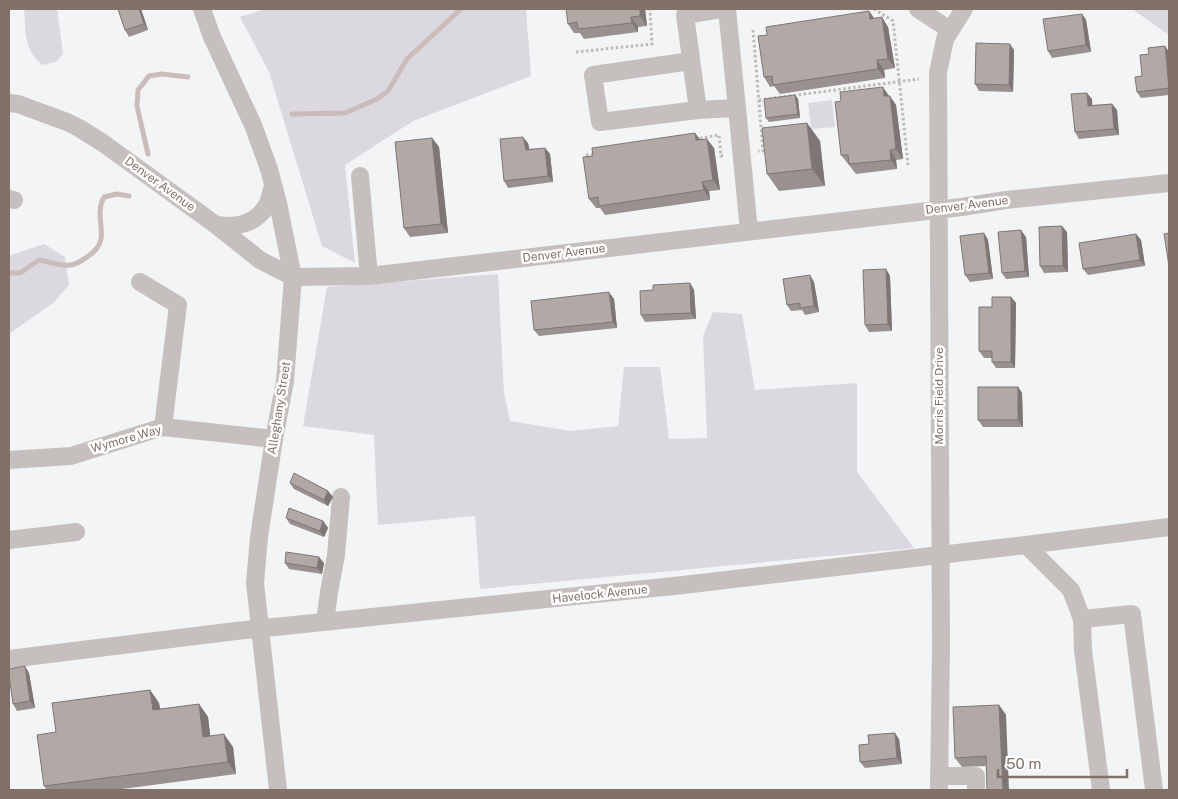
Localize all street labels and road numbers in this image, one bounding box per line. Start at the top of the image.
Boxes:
street label: Denver Avenue [122,154,198,214]
street label: Denver Avenue [925,193,1009,217]
street label: Denver Avenue [522,241,606,265]
street label: Morris Field Drive [932,347,946,445]
street label: Alleghany Street [265,360,293,456]
street label: Wymore Way [89,422,163,456]
street label: Havelock Avenue [552,582,649,606]

